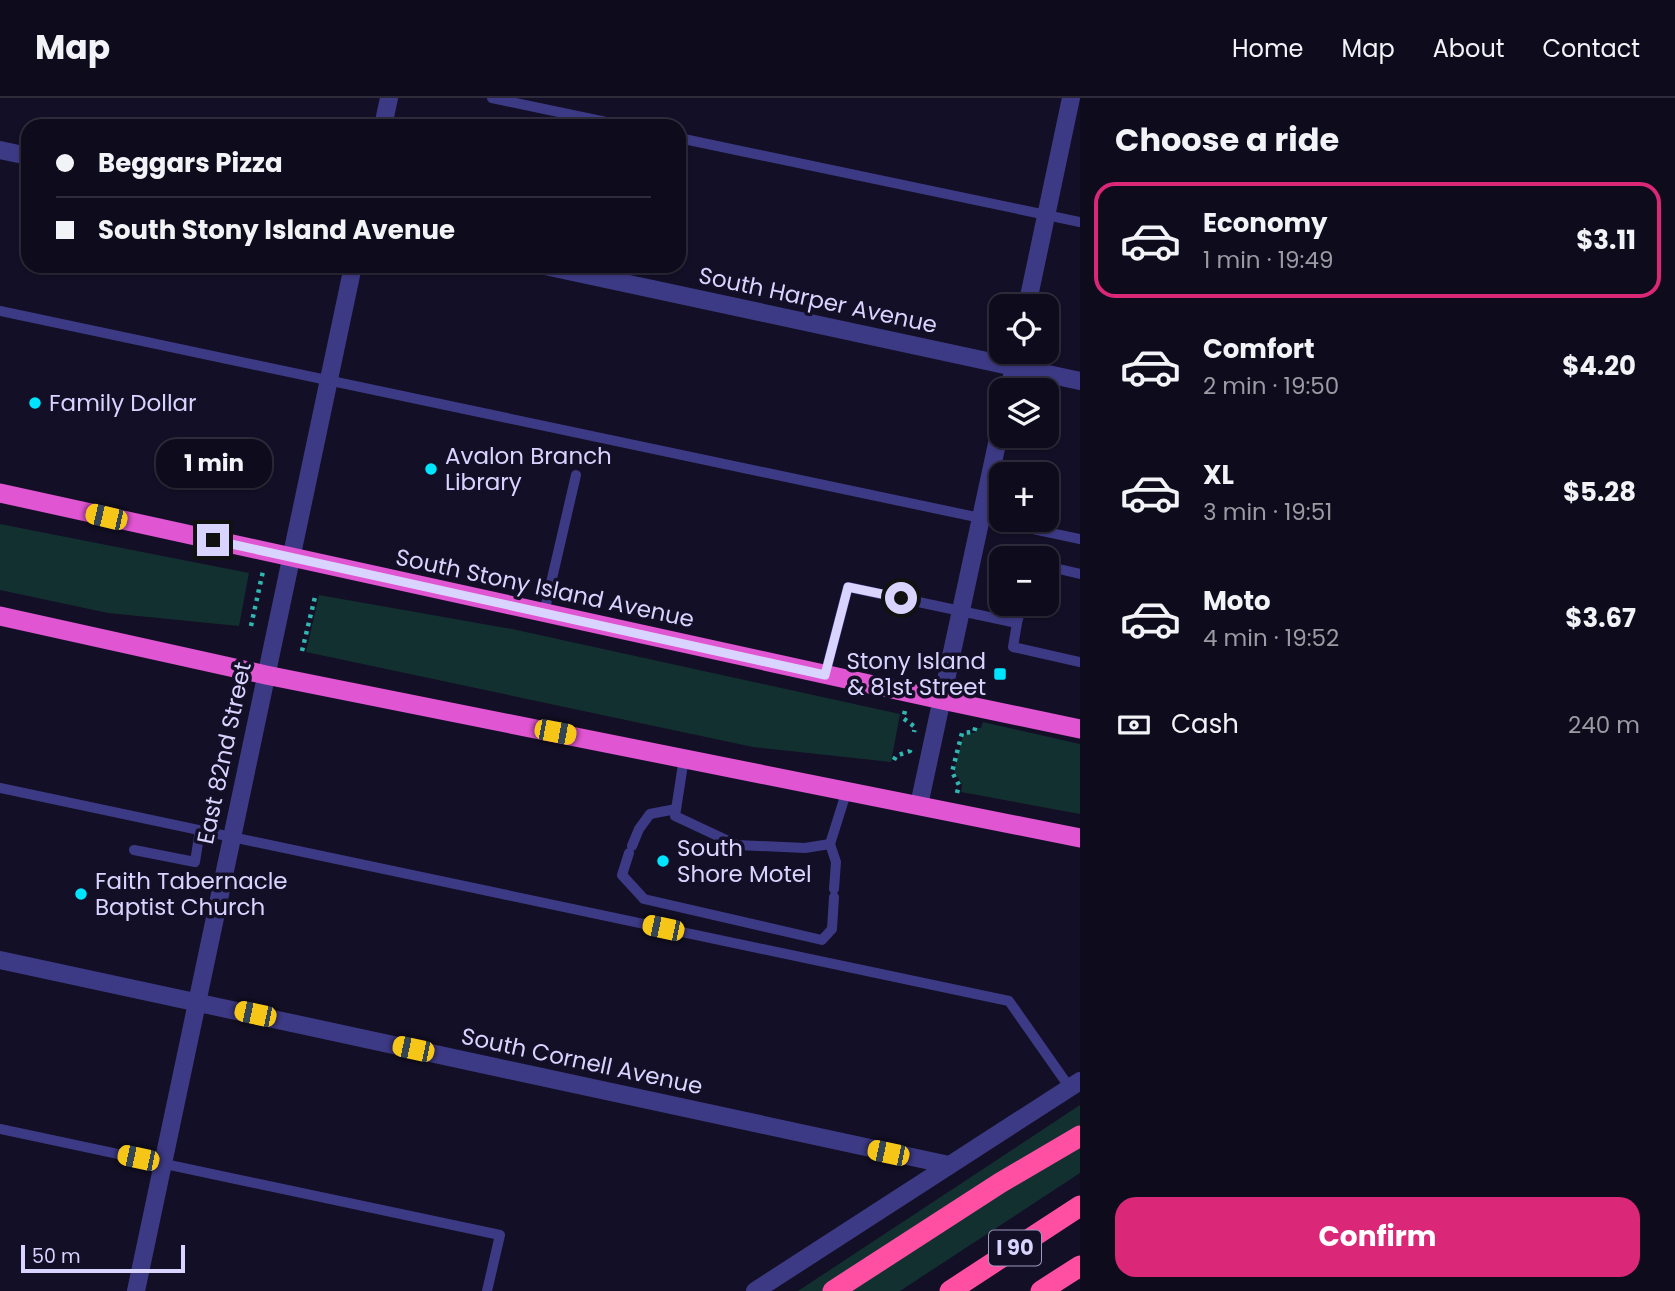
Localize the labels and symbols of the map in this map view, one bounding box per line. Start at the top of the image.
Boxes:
street label: South Harper Avenue [696,259,940,341]
place label: Family Dollar [49,387,197,419]
marker: Family Dollar [27,395,43,411]
callout: 1 min [155,438,271,488]
place label: Avalon Branch Library [445,440,612,498]
marker: Avalon Branch Library [423,461,439,477]
car [84,502,129,532]
route end [197,524,229,556]
street label: South Stony Island Avenue [393,541,697,635]
route start [885,582,917,614]
place label: Stony Island & 81st Street [846,645,986,703]
street label: East 82nd Street [189,659,259,847]
marker: Stony Island & 81st Street [992,666,1008,682]
car [533,718,578,746]
place label: South Shore Motel [677,832,812,890]
marker: South Shore Motel [655,853,671,869]
place label: Faith Tabernacle Baptist Church [95,865,288,923]
marker: Faith Tabernacle Baptist Church [73,886,89,902]
car [641,913,686,943]
car [233,999,278,1029]
street label: South Cornell Avenue [458,1020,706,1102]
car [391,1034,436,1064]
car [866,1138,911,1168]
car [116,1143,161,1173]
road number: I 90 [989,1230,1041,1266]
scale bar [21,1242,186,1274]

